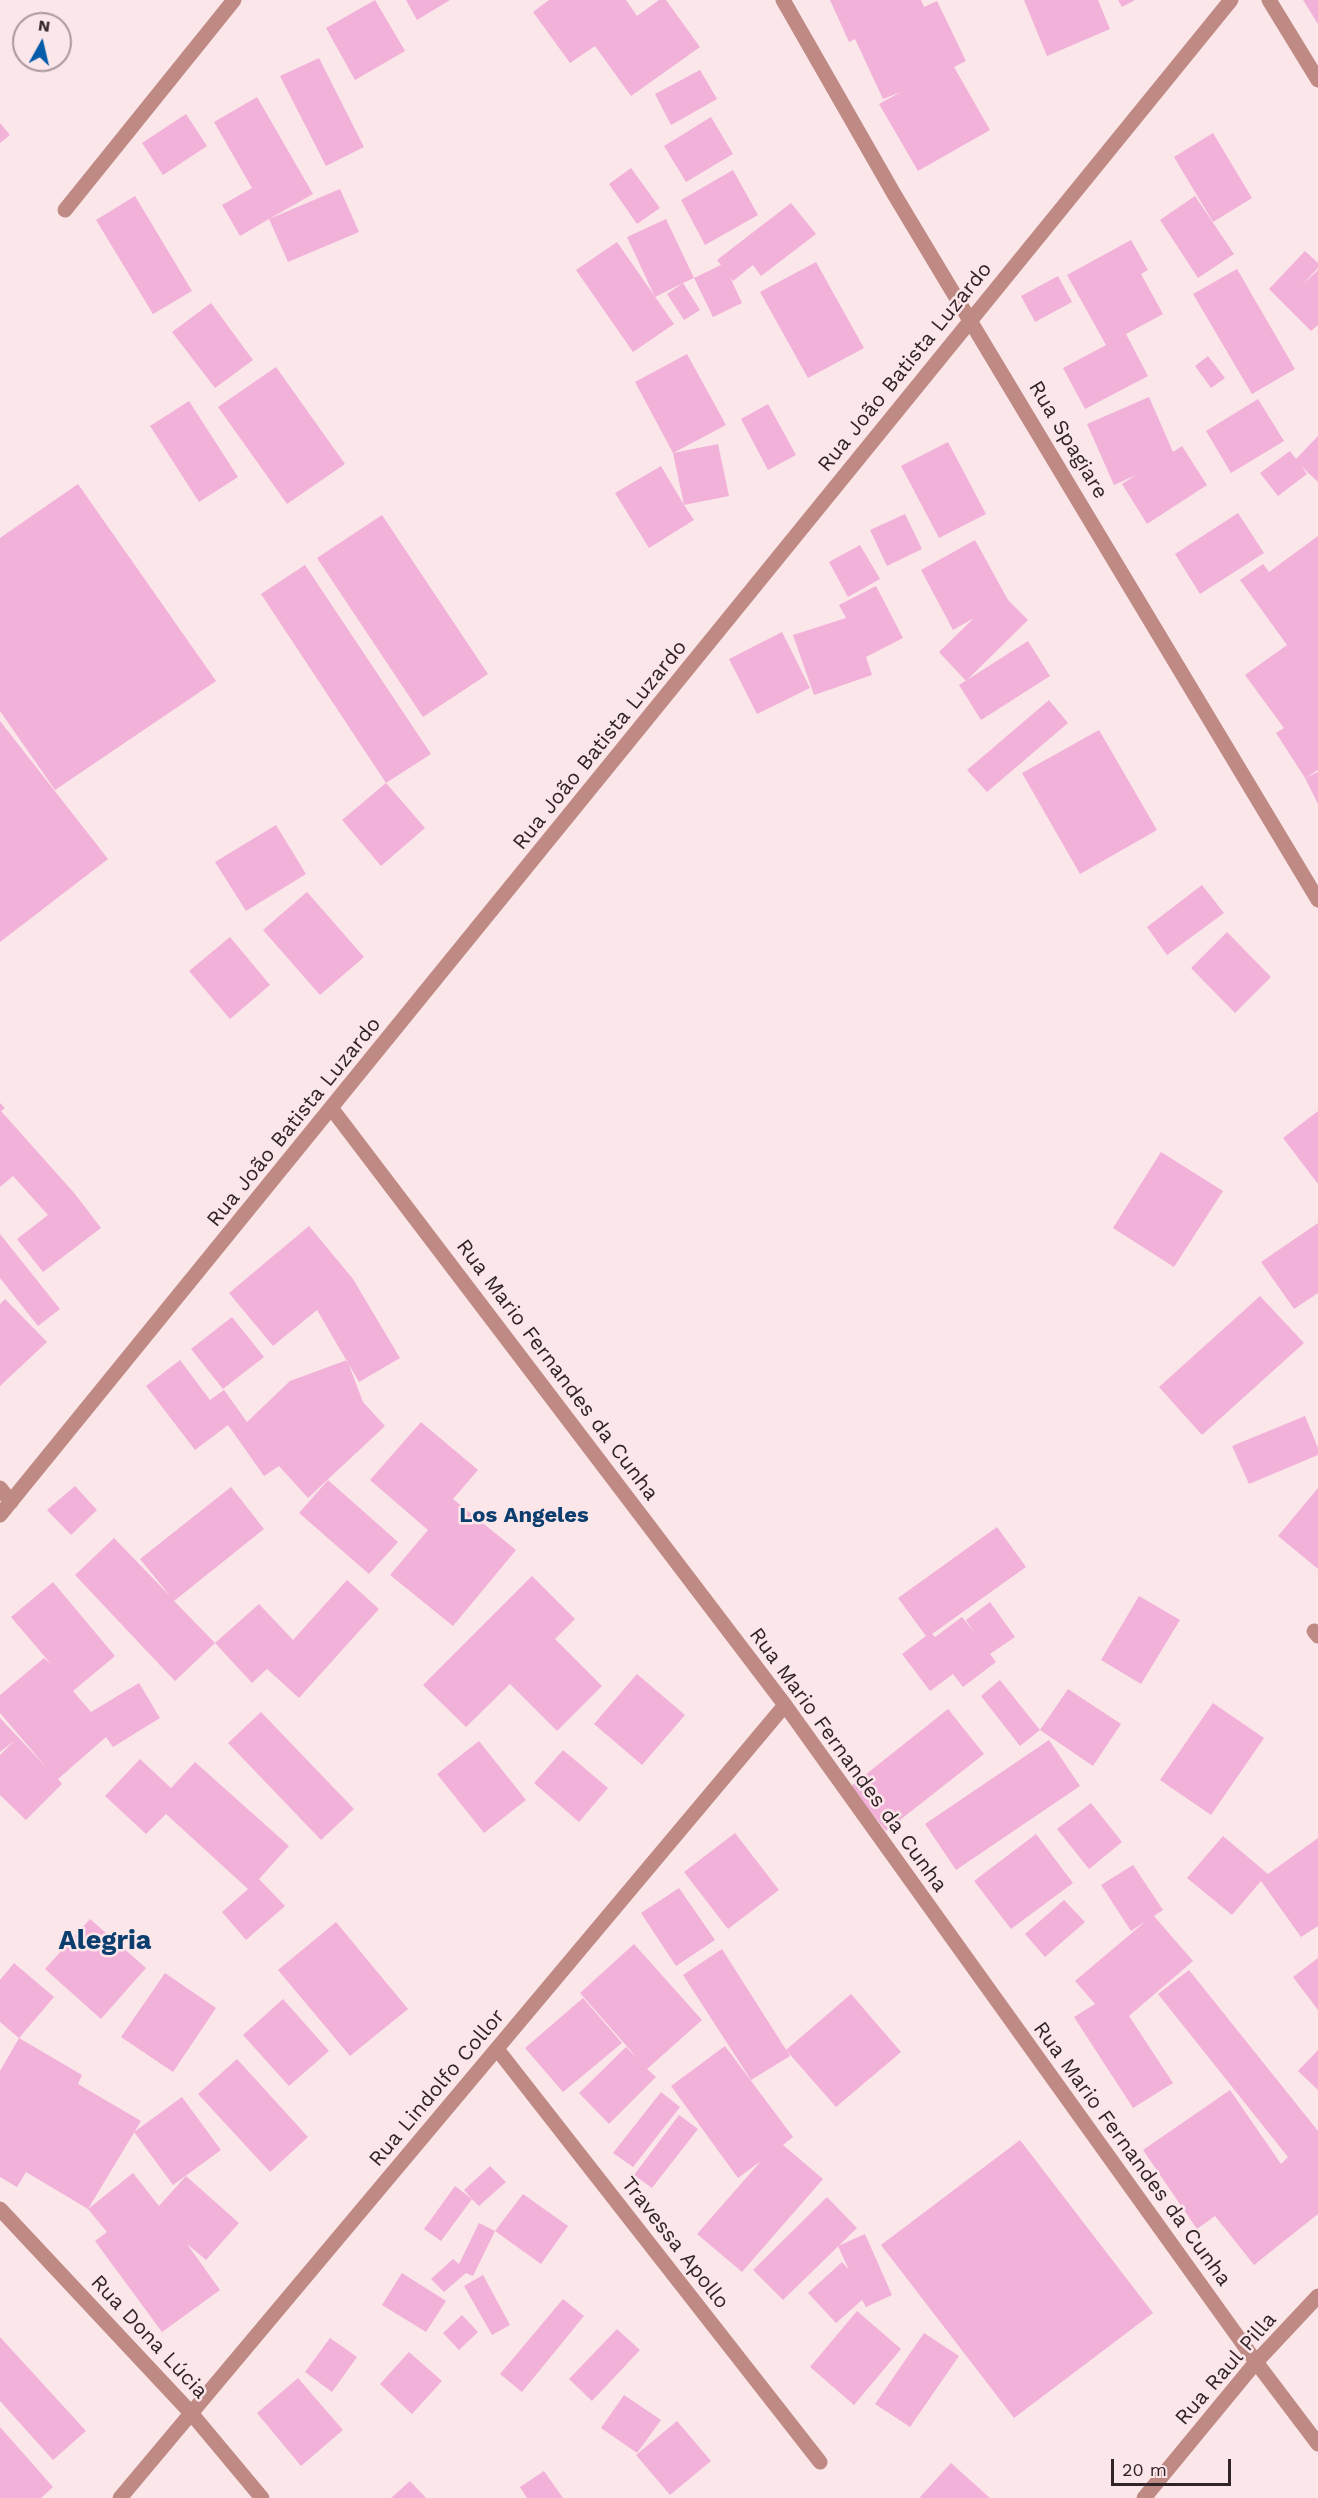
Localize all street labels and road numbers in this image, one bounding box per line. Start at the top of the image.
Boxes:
street label: Rua João Batista Luzardo [813,257,997,477]
street label: Rua Spagiare [1023,376,1113,504]
street label: Rua João Batista Luzardo [508,635,692,855]
street label: Rua João Batista Luzardo [202,1012,386,1232]
street label: Rua Mario Fernandes da Cunha [450,1234,664,1506]
street label: Rua Mario Fernandes da Cunha [744,1623,952,1897]
street label: Rua Lindolfo Collor [364,2004,510,2172]
street label: Rua Mario Fernandes da Cunha [1028,2017,1236,2291]
street label: Travessa Apollo [616,2172,734,2314]
street label: Rua Dona Lúcia [85,2270,213,2404]
street label: Rua Raul Pilla [1170,2307,1282,2431]

